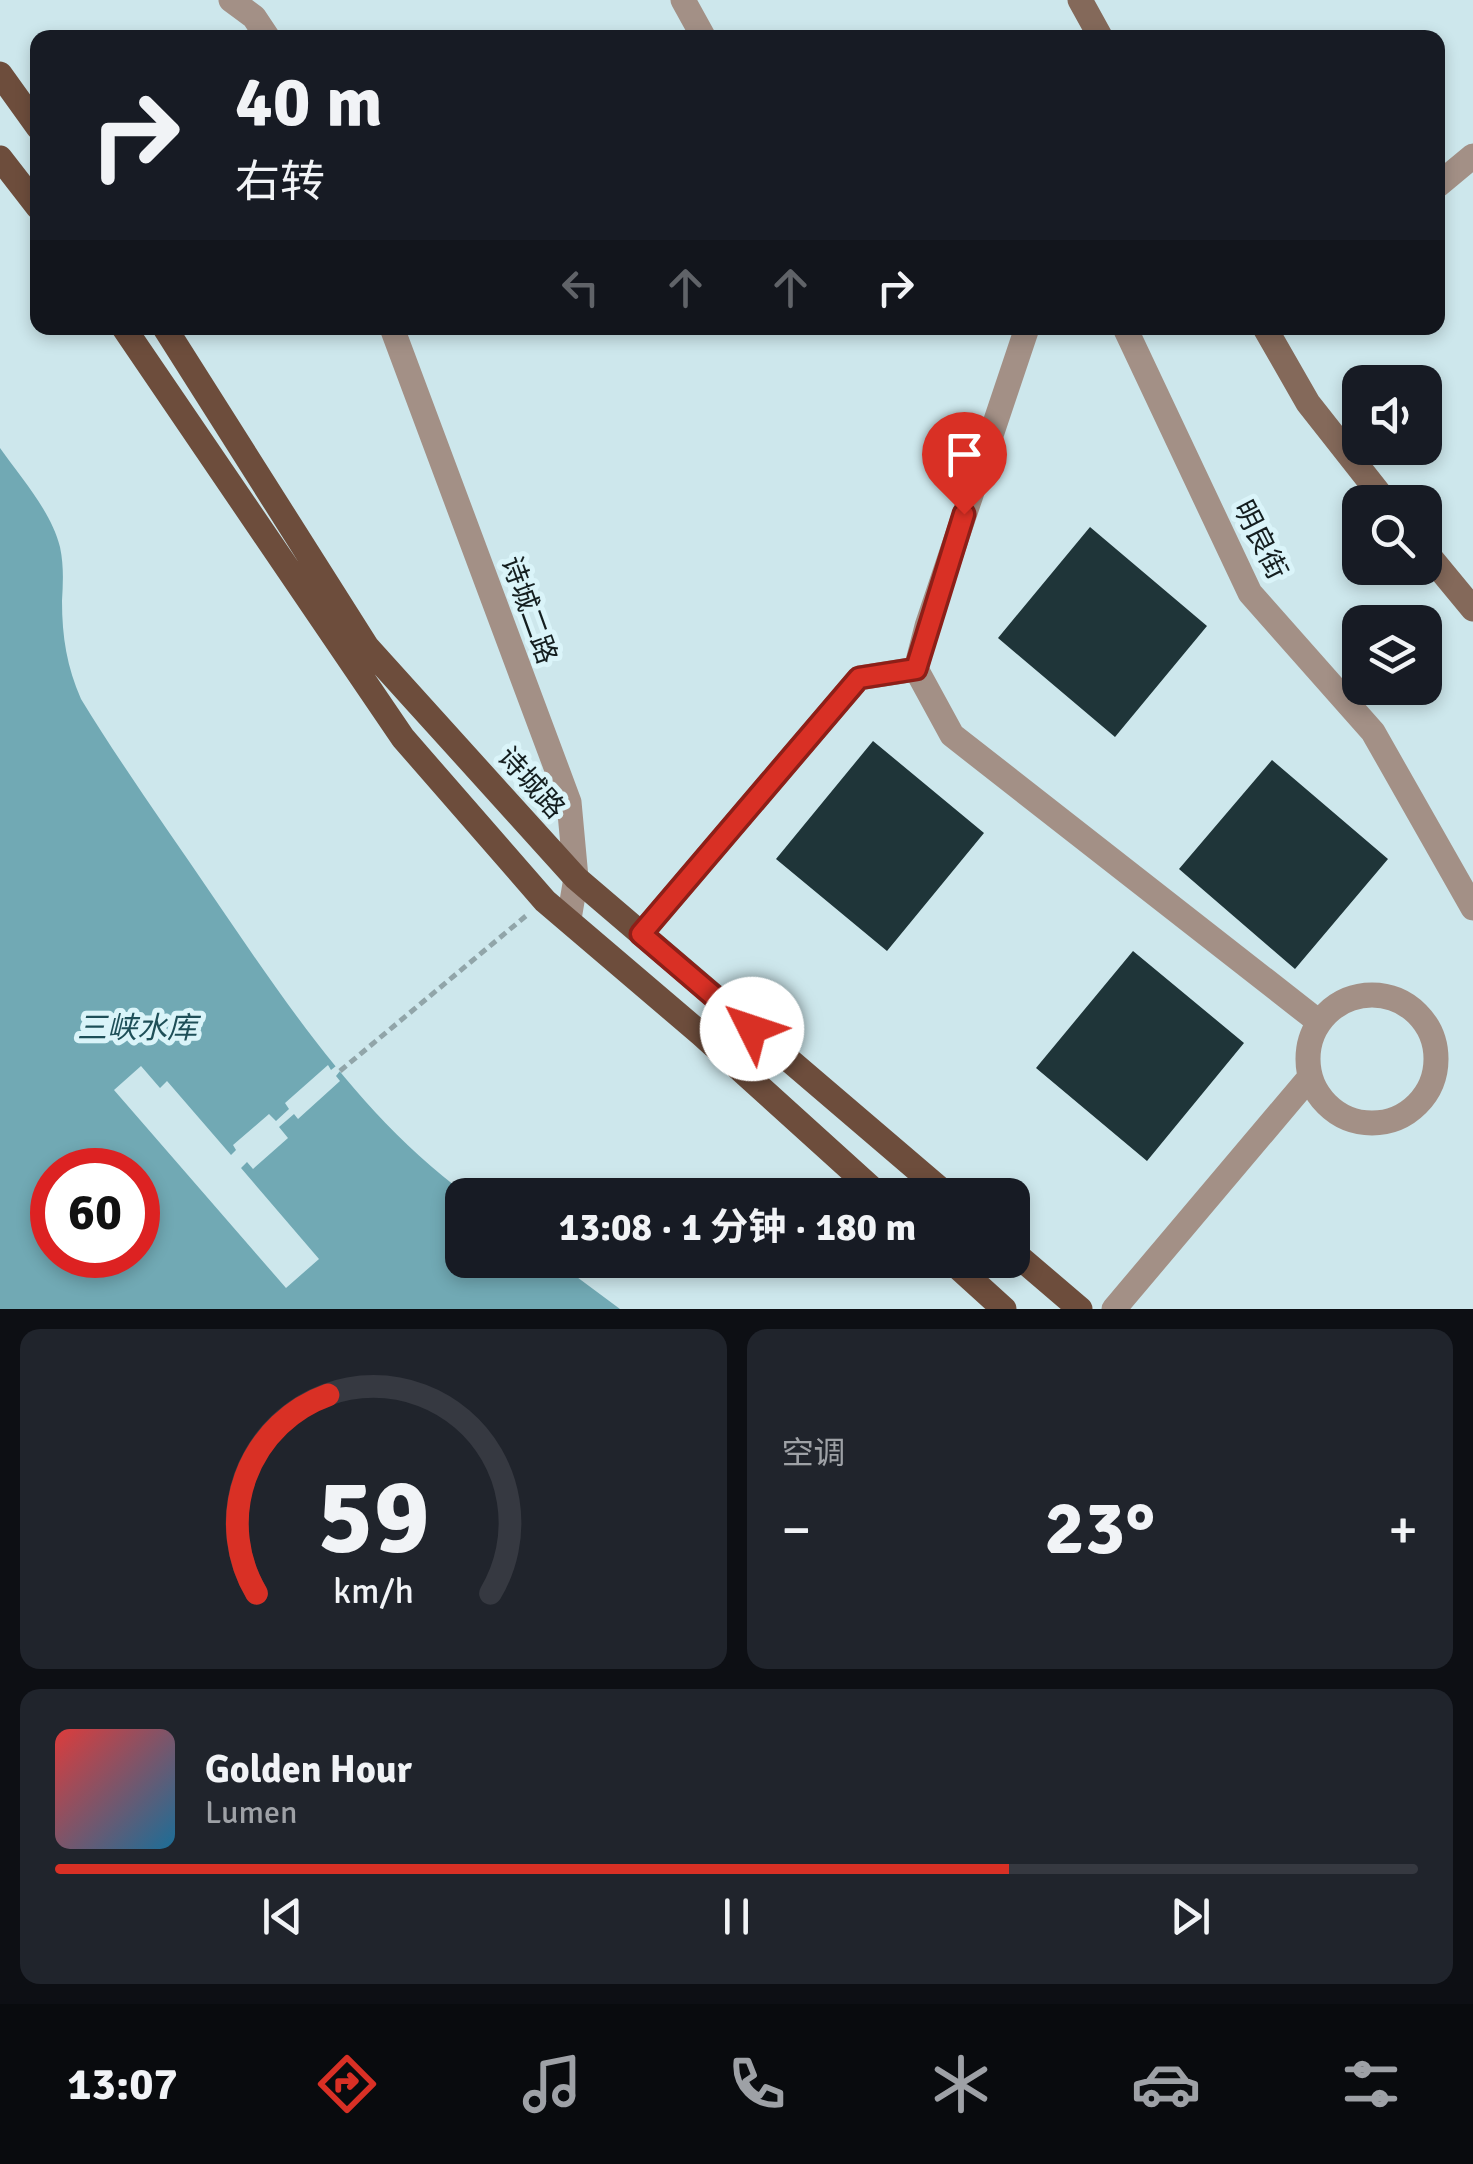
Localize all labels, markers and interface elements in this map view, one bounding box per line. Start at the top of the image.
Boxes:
text: 40 m [235,59,383,145]
icon: right [70,70,200,200]
text: 右转 [235,155,325,210]
icon: left [553,260,608,315]
icon: ahead [658,260,713,315]
icon: ahead [763,260,818,315]
icon: right [868,260,923,315]
map controls [1342,365,1442,705]
button: sound [1342,365,1442,465]
pin [922,412,1007,515]
icon: arrive [937,427,992,482]
button: search [1342,485,1442,585]
street label: 明良街 [1226,495,1294,585]
street label: 诗城二路 [494,552,564,668]
button: layers [1342,605,1442,705]
street label: 诗城路 [490,740,572,826]
position arrow [700,977,804,1081]
water label: 三峡水库 [77,1010,202,1047]
speed limit sign: 60 [30,1148,160,1278]
text: 13:08 · 1 分钟 · 180 m [559,1204,916,1251]
text: 空调 [782,1434,846,1473]
text: 59 [317,1453,429,1581]
text: 23° [1044,1482,1155,1575]
text: − [782,1496,811,1564]
text: + [1388,1496,1418,1564]
text: km/h [333,1569,414,1613]
text: Golden Hour [205,1746,412,1793]
text: Lumen [205,1793,297,1832]
icon: previous [255,1889,310,1944]
icon: pause [709,1889,764,1944]
icon: next [1163,1889,1218,1944]
icon: directions [312,2049,382,2119]
icon: music [517,2049,587,2119]
icon: phone [722,2049,792,2119]
icon: climate [926,2049,996,2119]
icon: car [1131,2049,1201,2119]
icon: filters [1336,2049,1406,2119]
text: 13:07 [67,2057,178,2112]

